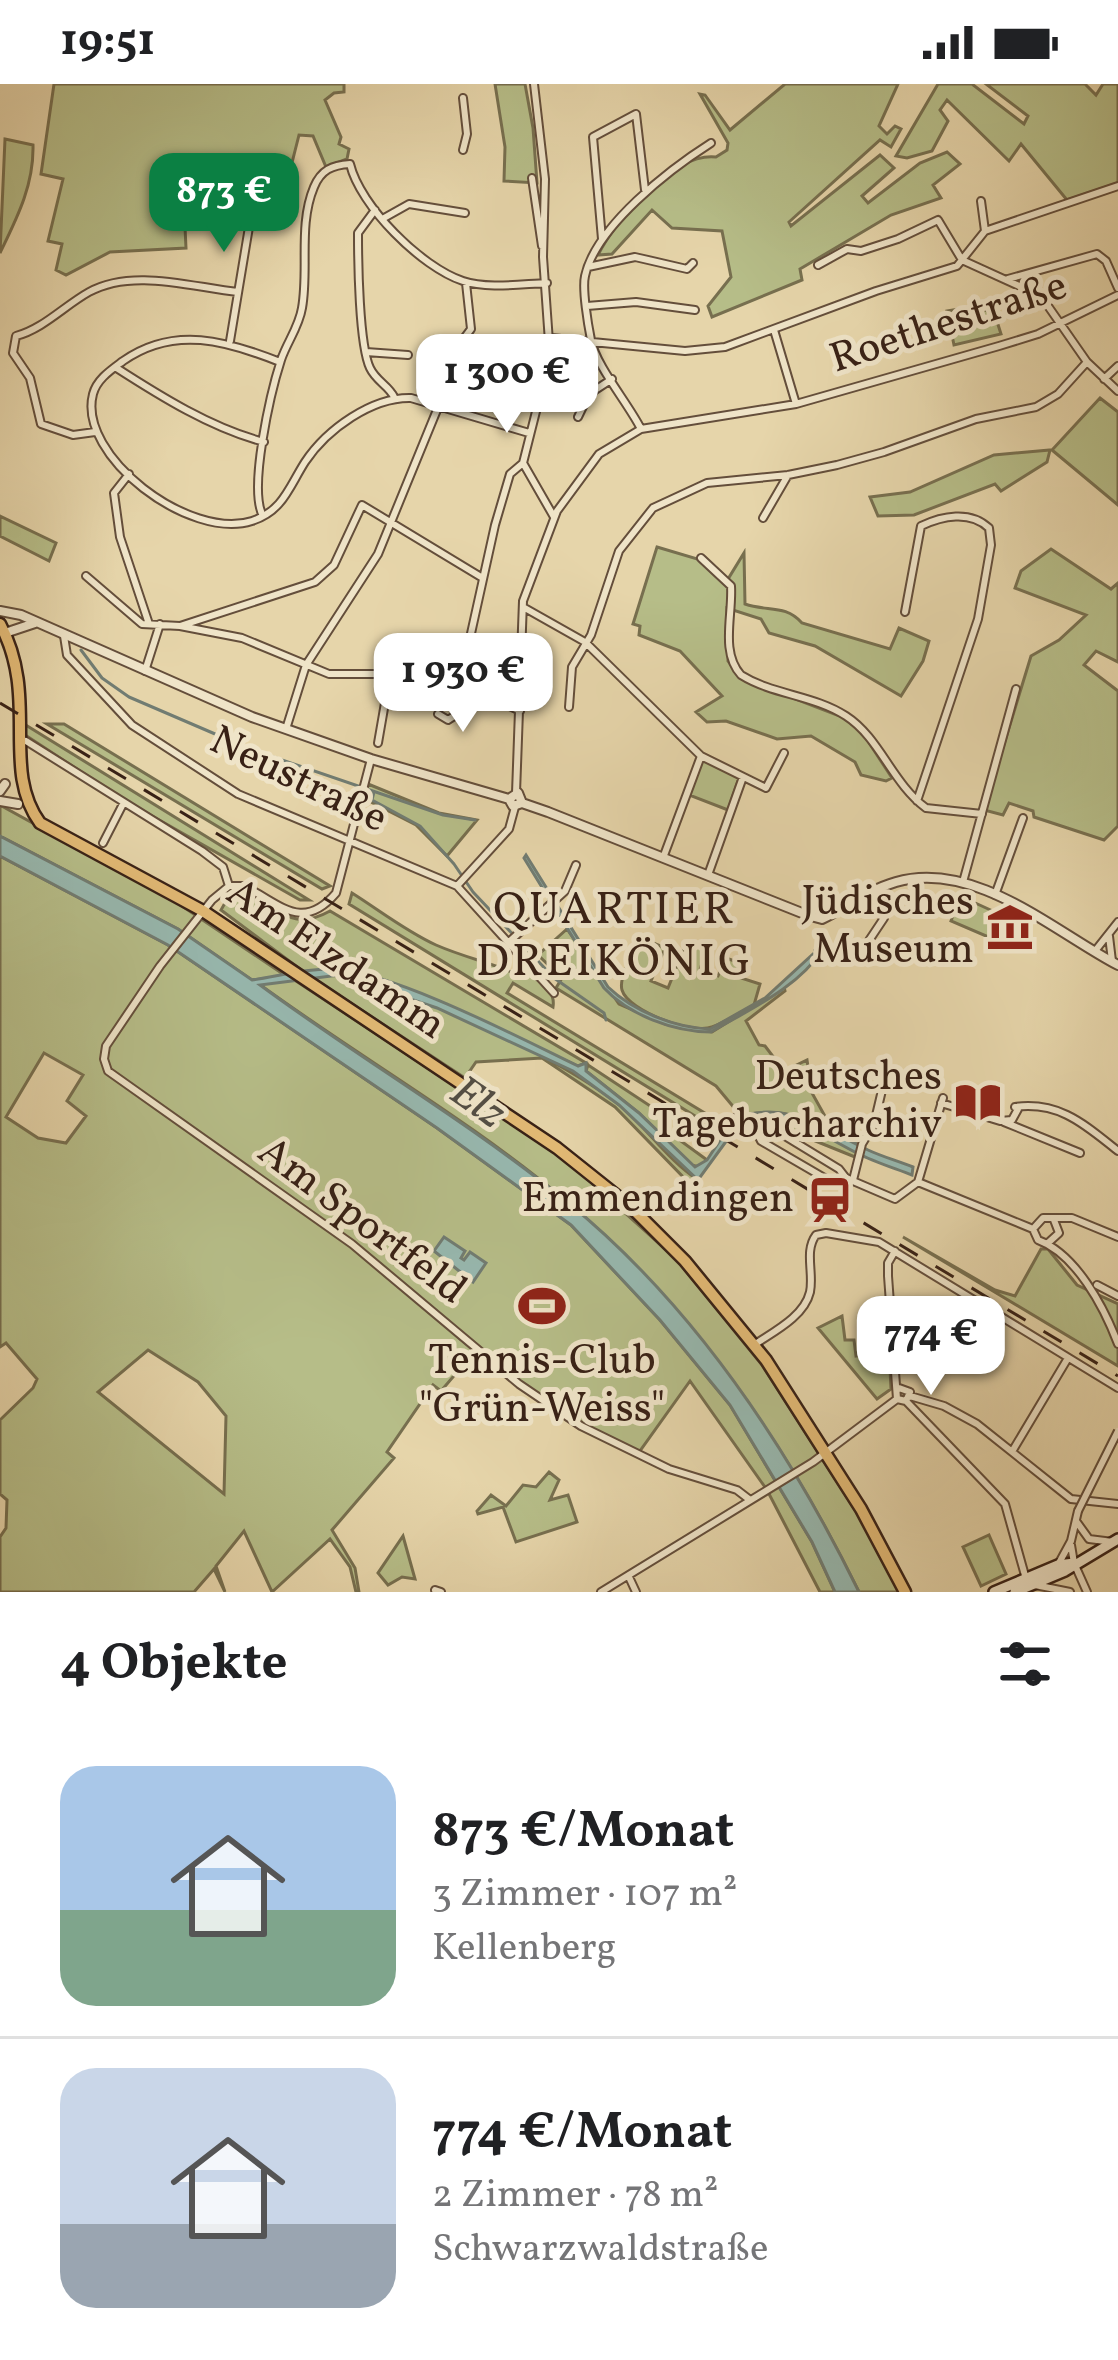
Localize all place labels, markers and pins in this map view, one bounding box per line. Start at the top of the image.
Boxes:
pin: 873 € [140,153,308,255]
pin: 1 300 € [396,334,618,436]
pin: 1 930 € [352,633,574,735]
place label: Jüdisches Museum [802,874,974,981]
museum icon: Jüdisches Museum [985,902,1035,952]
place label: Deutsches Tagebucharchiv [652,1049,942,1156]
library icon: Deutsches Tagebucharchiv [953,1077,1003,1127]
place label: Emmendingen [522,1171,794,1230]
station icon: Emmendingen [805,1175,855,1225]
sports icon: Tennis-Club "Grün-Weiss" [517,1281,567,1331]
pin: 774 € [847,1296,1015,1398]
place label: Tennis-Club "Grün-Weiss" [419,1333,665,1440]

